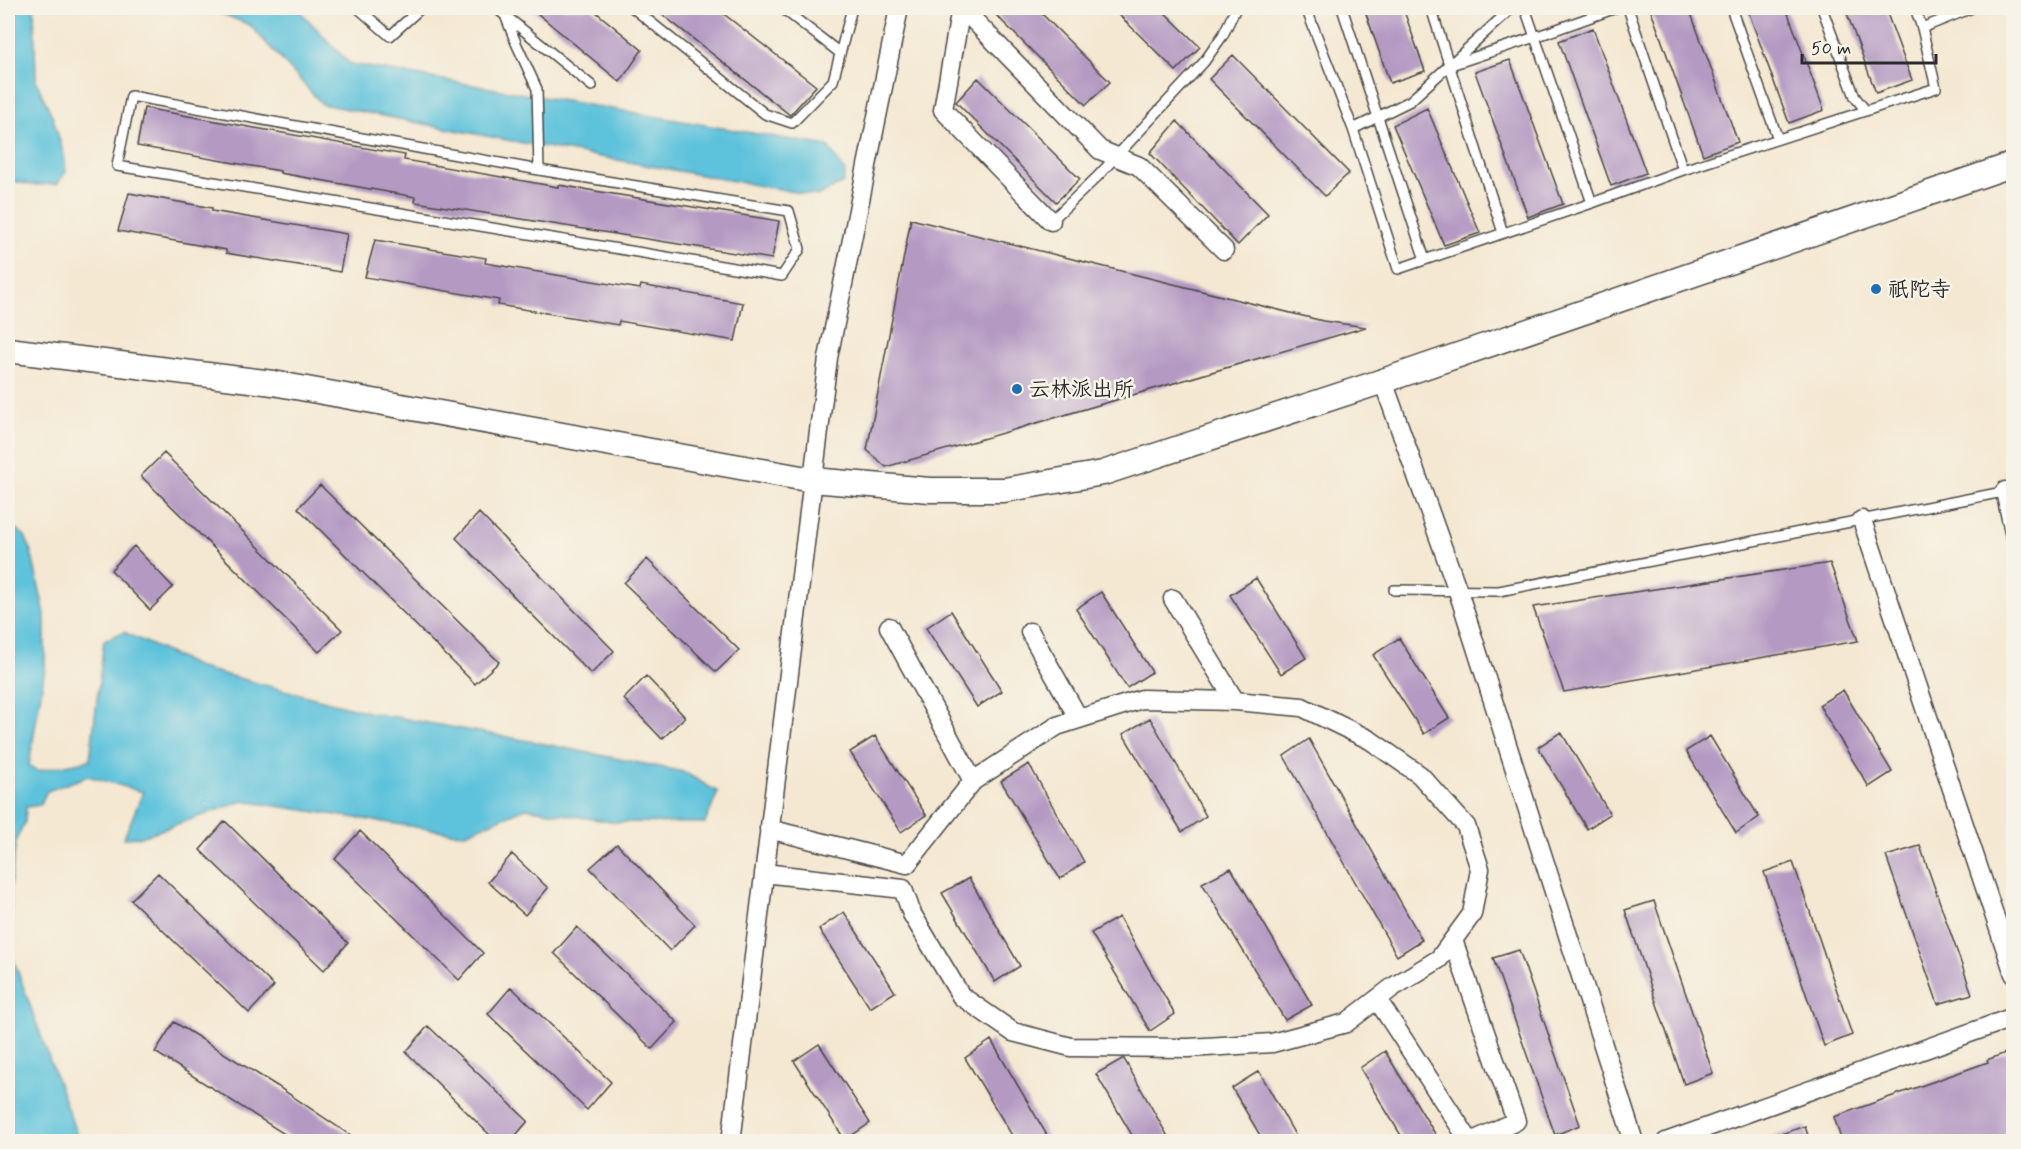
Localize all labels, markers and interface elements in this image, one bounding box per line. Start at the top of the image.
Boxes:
scale bar [1802,27,1936,65]
text: 50 m [1811,37,1851,61]
place label: 祇陀寺 [1888,276,1951,304]
marker: 祇陀寺 [1869,282,1883,296]
place label: 云林派出所 [1029,376,1134,404]
marker: 云林派出所 [1010,382,1024,396]

